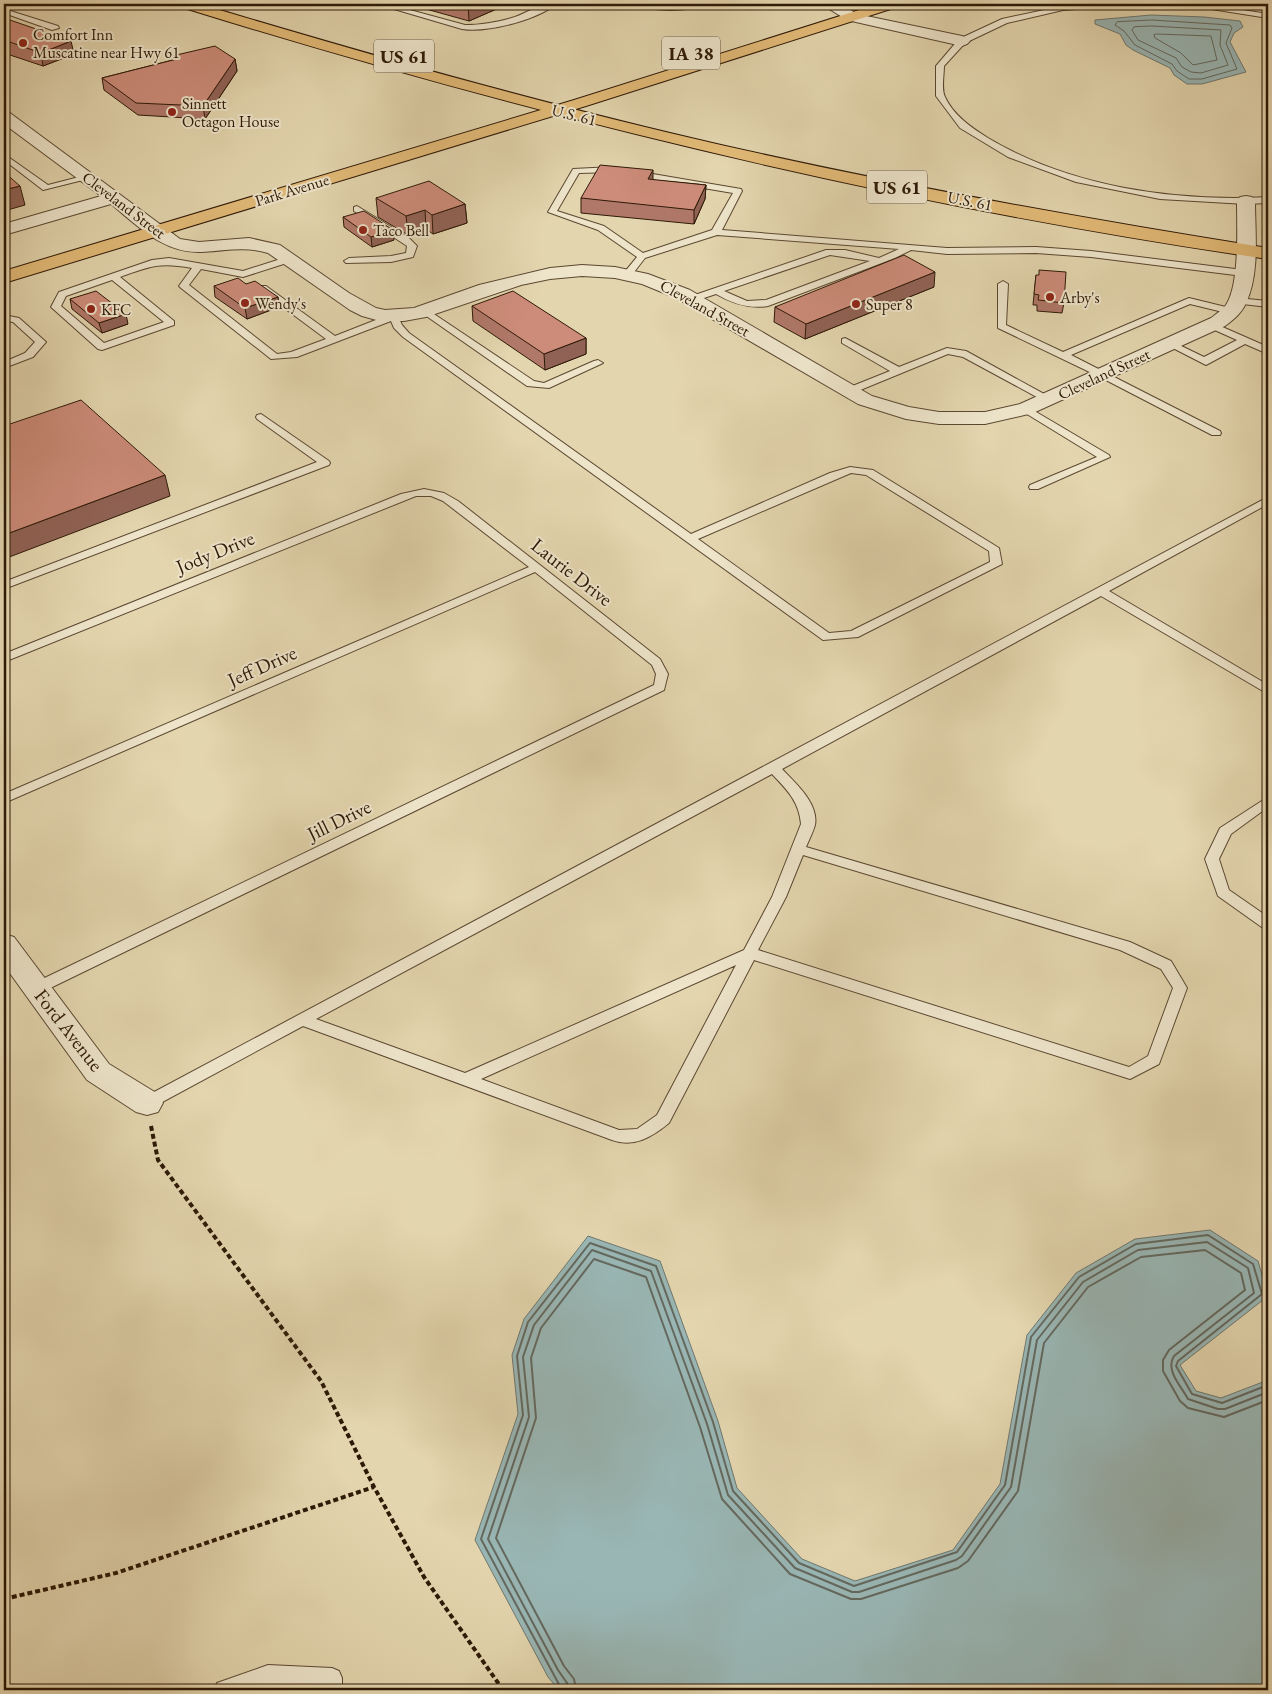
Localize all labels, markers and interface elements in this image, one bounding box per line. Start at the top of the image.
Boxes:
place label: Comfort Inn Muscatine near Hwy 61 [33,24,180,63]
road number: IA 38 [662,36,720,70]
marker: Comfort Inn Muscatine near Hwy 61 [17,37,29,49]
road number: US 61 [374,40,434,72]
place label: Sinnett Octagon House [182,93,279,132]
street label: U.S. 61 [550,99,598,131]
marker: Sinnett Octagon House [166,106,178,118]
street label: Cleveland Street [78,167,170,243]
street label: Park Avenue [252,169,332,211]
road number: US 61 [867,170,927,203]
street label: U.S. 61 [946,186,994,216]
place label: Taco Bell [373,220,429,241]
marker: Taco Bell [357,224,369,236]
street label: Cleveland Street [656,275,754,341]
place label: Arby's [1059,287,1100,308]
marker: Arby's [1044,291,1056,303]
place label: Wendy's [255,293,306,314]
place label: Super 8 [866,294,913,315]
marker: Wendy's [239,297,251,309]
marker: Super 8 [850,298,862,310]
place label: KFC [101,299,131,320]
marker: KFC [85,303,97,315]
street label: Cleveland Street [1055,343,1153,405]
street label: Jody Drive [170,524,258,580]
street label: Laurie Drive [526,532,618,612]
street label: Jeff Drive [222,639,301,694]
street label: Jill Drive [301,793,375,847]
street label: Ford Avenue [29,983,109,1077]

